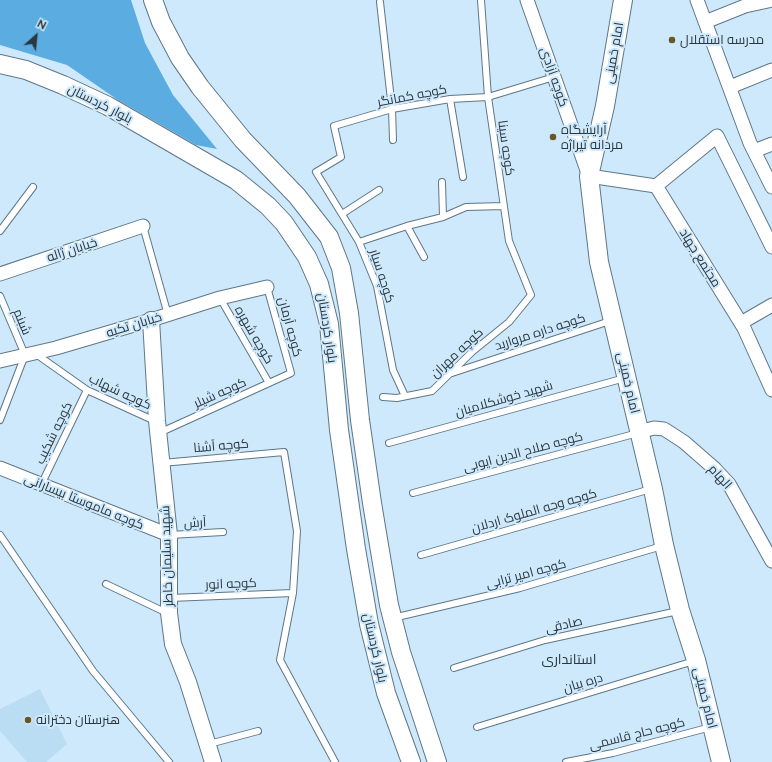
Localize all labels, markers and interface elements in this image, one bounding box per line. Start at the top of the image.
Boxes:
north arrow [16,16,56,56]
text: N [35,17,48,33]
street label: امام خمینی [601,21,627,85]
place label: مدرسه استقلال [680,32,764,48]
marker: مدرسه استقلال [667,35,677,45]
street label: کوچه آزادی [537,45,571,109]
street label: بلوار کردستان [65,81,135,127]
street label: کوچه کمانگر [376,82,448,110]
street label: کوچه سینا [494,119,518,177]
place label: آرایشگاه مردانه تیراژه [561,122,623,153]
marker: آرایشگاه مردانه تیراژه [548,132,558,142]
street label: مجتمع جهاد [676,226,724,290]
street label: خیابان ژاله [45,235,99,265]
street label: کوچه سیار [366,247,398,305]
street label: بلوار کردستان [314,292,340,364]
street label: کوچه آرمان [275,295,305,359]
street label: کوچه شهره [231,303,277,367]
street label: شبنم [10,307,34,337]
street label: خیابان تکیه [104,309,164,341]
street label: کوچه داره مروارید [493,310,587,354]
street label: کوچه مهران [427,325,487,381]
street label: امام خمینی [613,351,643,415]
street label: کوچه شهاب [86,371,154,413]
street label: کوچه شیلر [191,374,249,412]
street label: شهید خوشکلامیان [453,378,555,420]
street label: کوچه شکیب [32,399,76,467]
street label: کوچه صلاح الدین ایوبی [461,429,585,475]
street label: کوچه آشنا [193,436,249,456]
street label: الهام [705,462,735,492]
street label: کوچه ماموستا بیسارانی [22,471,146,533]
street label: کوچه وجه الملوک اردلان [469,486,599,536]
street label: شهید سلیمان خاطر [157,505,177,607]
street label: آرش [183,515,207,531]
street label: کوچه امیر ترابی [484,556,568,592]
street label: کوچه انور [205,575,257,593]
street label: بلوار کردستان [359,612,391,684]
street label: صادقی [544,613,584,637]
district label: استانداری [542,652,596,668]
street label: امام خمینی [690,666,720,730]
street label: دره بیان [561,670,605,696]
place label: هنرستان دخترانه [36,712,120,728]
marker: هنرستان دخترانه [23,715,33,725]
street label: کوچه حاج قاسمی [587,715,687,753]

